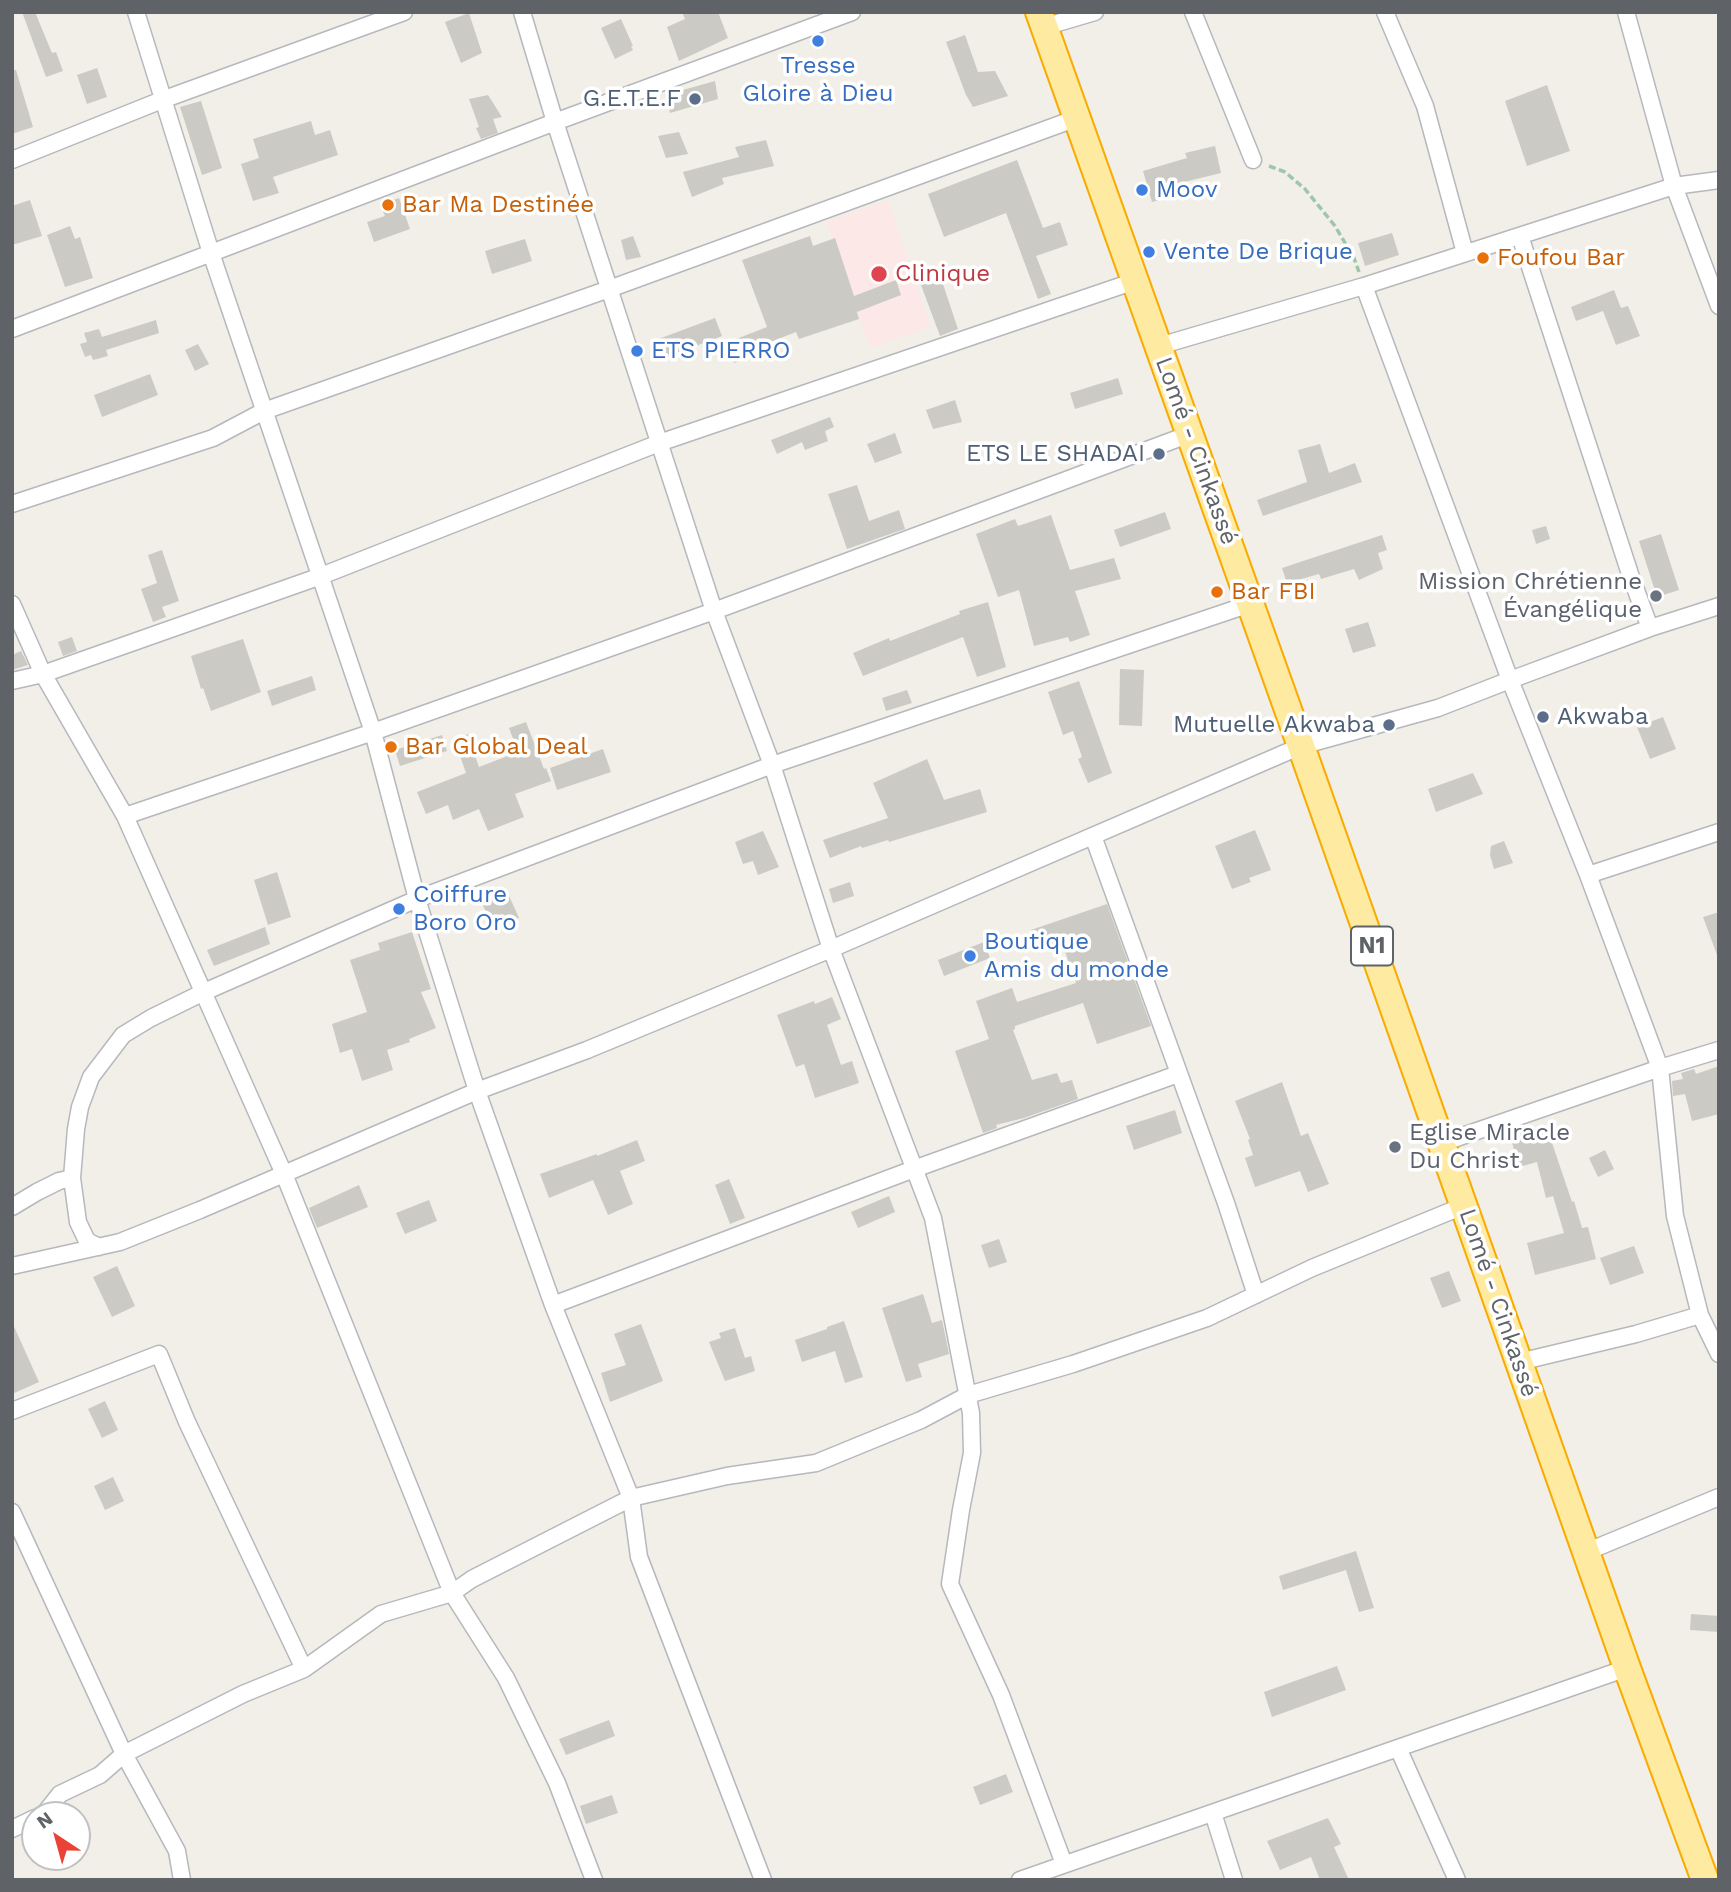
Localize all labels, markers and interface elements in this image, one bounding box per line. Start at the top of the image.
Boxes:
marker: Tresse Gloire à Dieu [810,33,826,49]
place label: Tresse Gloire à Dieu [743,52,893,108]
place label: G.E.T.E.F [583,85,681,113]
marker: G.E.T.E.F [687,91,703,107]
place label: Moov [1156,176,1218,204]
marker: Moov [1134,182,1150,198]
place label: Bar Ma Destinée [402,191,594,219]
marker: Bar Ma Destinée [380,197,396,213]
place label: Vente De Brique [1163,238,1353,266]
marker: Vente De Brique [1141,244,1157,260]
place label: Foufou Bar [1497,244,1625,272]
marker: Foufou Bar [1475,250,1491,266]
place label: Clinique [895,260,990,288]
marker: Clinique [869,264,889,284]
place label: ETS PIERRO [651,337,790,365]
marker: ETS PIERRO [629,343,645,359]
street label: Lomé - Cinkassé [1149,353,1243,549]
place label: ETS LE SHADAI [966,440,1145,468]
marker: ETS LE SHADAI [1151,446,1167,462]
place label: Mission Chrétienne Évangélique [1418,568,1642,624]
place label: Bar FBI [1231,578,1316,606]
marker: Bar FBI [1209,584,1225,600]
marker: Mission Chrétienne Évangélique [1648,588,1664,604]
place label: Akwaba [1557,703,1648,731]
marker: Akwaba [1535,709,1551,725]
place label: Mutuelle Akwaba [1173,711,1375,739]
marker: Mutuelle Akwaba [1381,717,1397,733]
place label: Bar Global Deal [405,733,588,761]
marker: Bar Global Deal [383,739,399,755]
place label: Coiffure Boro Oro [413,881,517,937]
marker: Coiffure Boro Oro [391,901,407,917]
road number: N1 [1351,926,1393,965]
place label: Boutique Amis du monde [984,928,1169,984]
marker: Boutique Amis du monde [962,948,978,964]
place label: Eglise Miracle Du Christ [1409,1119,1570,1175]
marker: Eglise Miracle Du Christ [1387,1139,1403,1155]
street label: Lomé - Cinkassé [1452,1205,1544,1401]
north arrow [21,1801,91,1871]
text: N [32,1807,57,1834]

